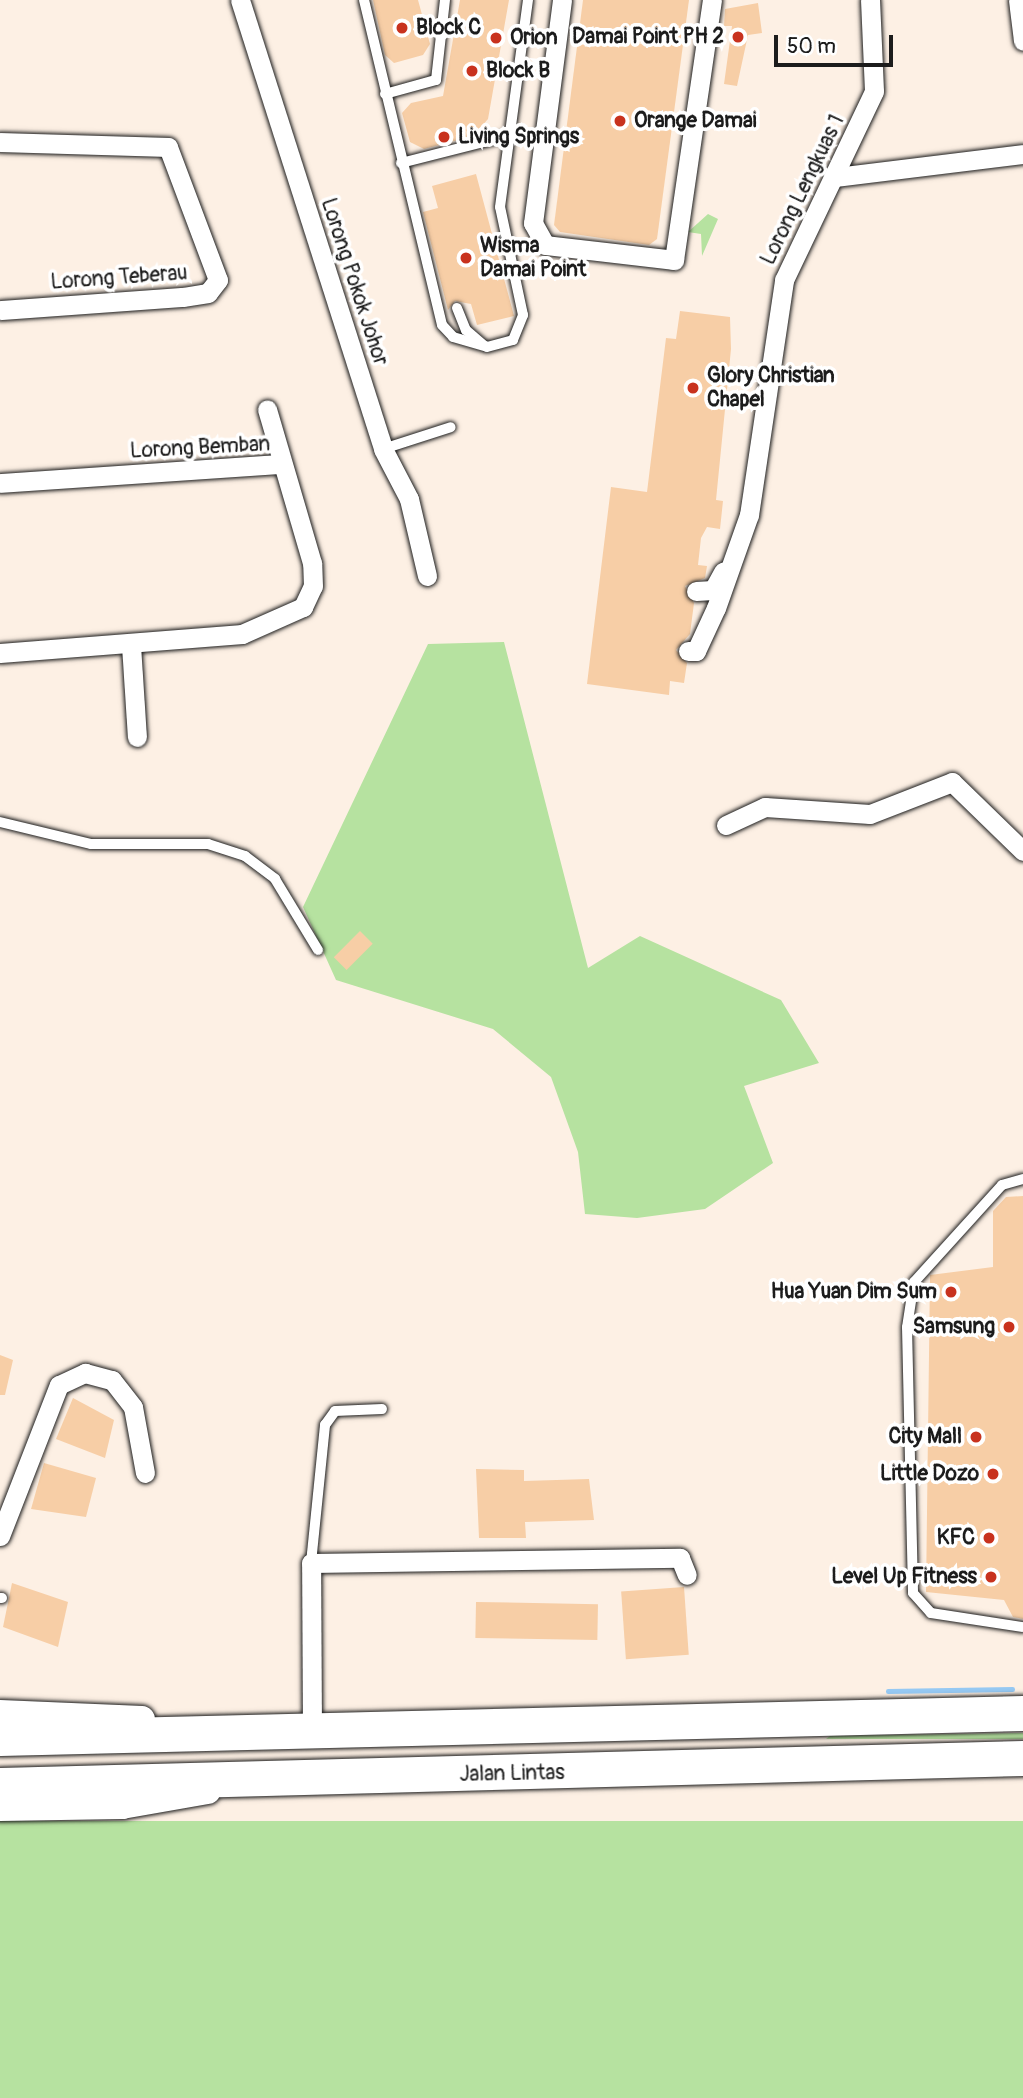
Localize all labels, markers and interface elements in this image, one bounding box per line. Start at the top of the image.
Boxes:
place label: Block C [416,15,481,41]
marker: Block C [394,20,410,36]
scale bar [778,21,897,65]
place label: Damai Point PH 2 [572,24,724,50]
place label: Orion [510,25,558,51]
marker: Damai Point PH 2 [730,29,746,45]
marker: Orion [488,30,504,46]
text: 50 m [787,33,836,60]
place label: Block B [486,58,550,84]
marker: Block B [464,63,480,79]
place label: Orange Damai [634,108,756,134]
street label: Lorong Lengkuas 1 [756,111,850,269]
marker: Orange Damai [612,113,628,129]
place label: Living Springs [458,124,579,150]
marker: Living Springs [436,129,452,145]
street label: Lorong Pokok Johor [315,195,393,369]
place label: Wisma Damai Point [480,233,586,283]
marker: Wisma Damai Point [458,250,474,266]
street label: Lorong Teberau [50,261,188,295]
place label: Glory Christian Chapel [707,363,835,413]
marker: Glory Christian Chapel [685,380,701,396]
street label: Lorong Bemban [129,432,271,464]
place label: Hua Yuan Dim Sum [771,1279,937,1305]
marker: Hua Yuan Dim Sum [943,1284,959,1300]
place label: Samsung [913,1314,995,1340]
marker: Samsung [1001,1319,1017,1335]
place label: City Mall [888,1424,962,1450]
marker: City Mall [968,1429,984,1445]
place label: Little Dozo [880,1461,979,1487]
marker: Little Dozo [985,1466,1001,1482]
place label: KFC [937,1525,975,1551]
marker: KFC [981,1530,997,1546]
place label: Level Up Fitness [831,1564,977,1590]
marker: Level Up Fitness [983,1569,999,1585]
street label: Jalan Lintas [459,1760,565,1788]

